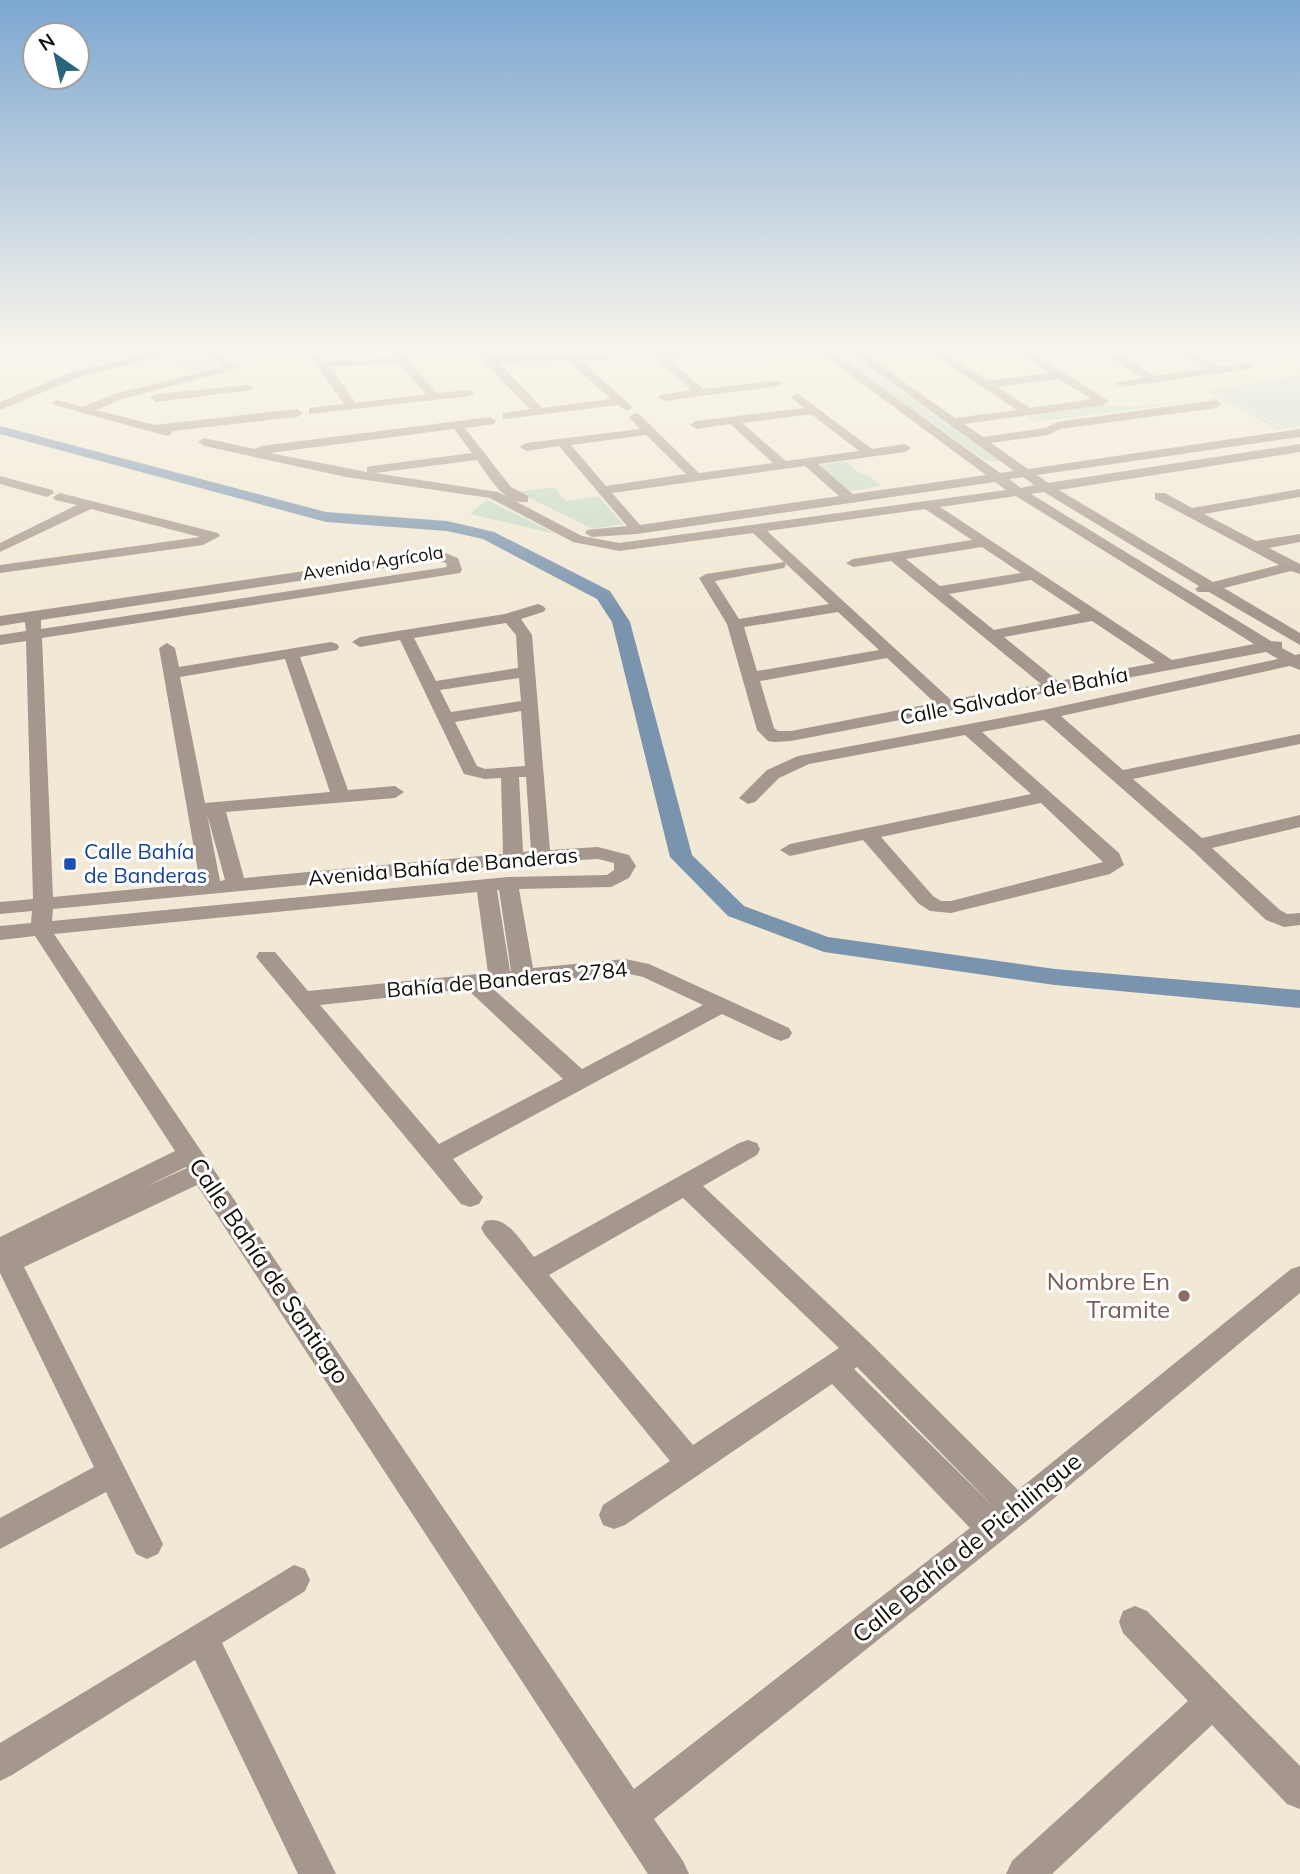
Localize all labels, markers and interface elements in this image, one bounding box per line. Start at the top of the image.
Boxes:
north arrow [21,21,91,91]
text: N [34,28,59,56]
street label: Avenida Agrícola [301,540,445,585]
street label: Calle Salvador de Bahía [898,660,1130,730]
place label: Calle Bahía de Banderas [84,838,207,888]
street label: Avenida Bahía de Banderas [307,841,579,891]
marker: Calle Bahía de Banderas [62,856,78,872]
street label: Bahía de Banderas 2784 [386,955,629,1002]
street label: Calle Bahía de Santiago [183,1152,357,1389]
place label: Nombre En Tramite [1047,1266,1170,1324]
marker: Nombre En Tramite [1176,1288,1192,1304]
street label: Calle Bahía de Pichilingue [846,1446,1087,1649]

